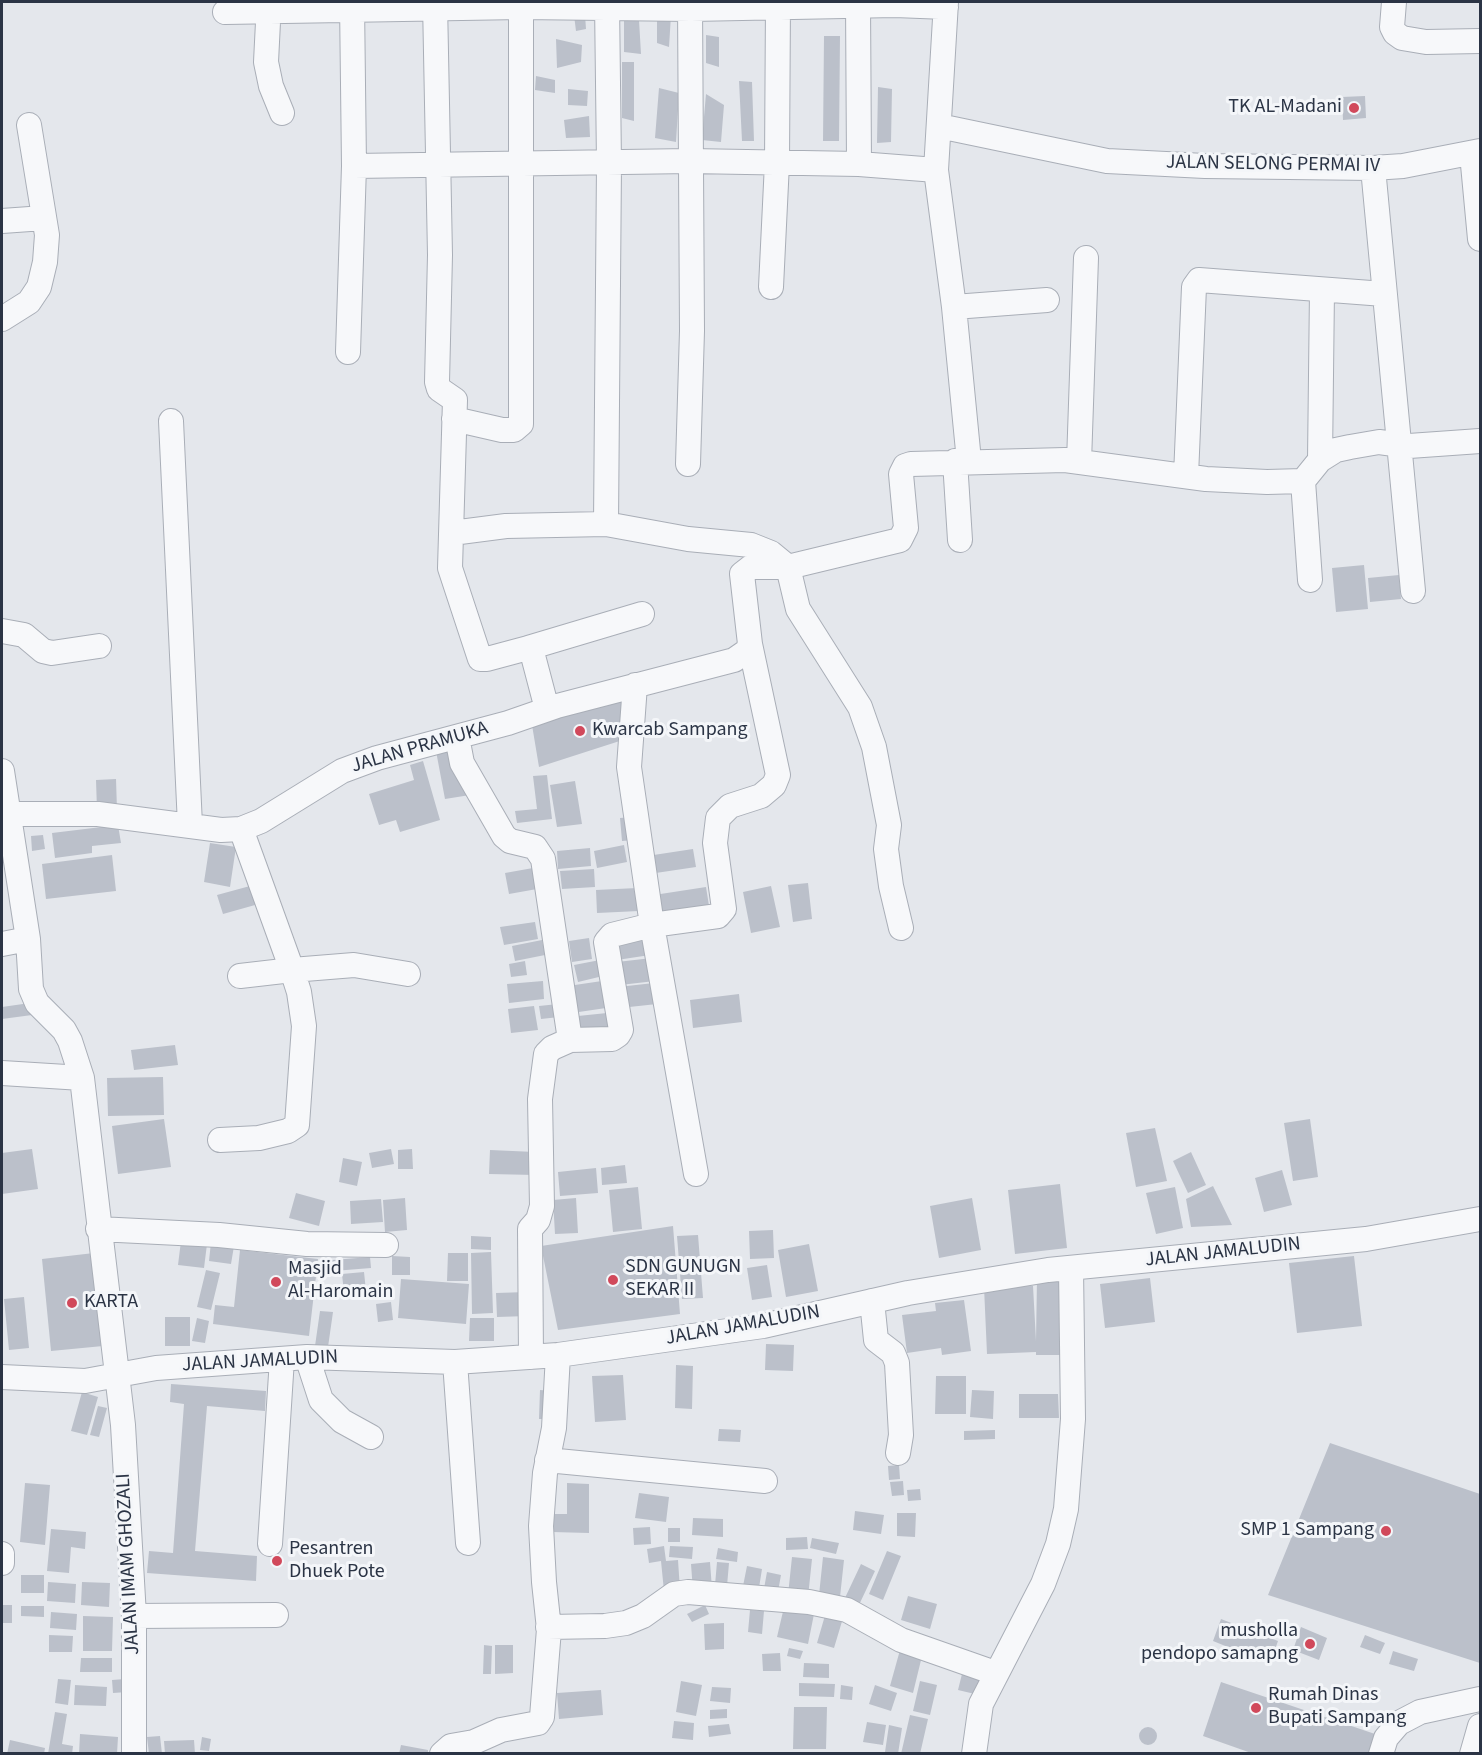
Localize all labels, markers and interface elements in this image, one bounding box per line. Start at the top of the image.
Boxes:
place label: TK AL-Madani [1228,96,1342,120]
marker: TK AL-Madani [1347,101,1361,115]
street label: JALAN SELONG PERMAI IV [1166,151,1380,179]
street label: JALAN PRAMUKA [349,717,491,779]
place label: Kwarcab Sampang [592,719,748,743]
marker: Kwarcab Sampang [573,724,587,738]
street label: JALAN JAMALUDIN [1144,1233,1302,1273]
place label: SDN GUNUGN SEKAR II [625,1256,741,1303]
place label: Masjid Al-Haromain [288,1258,393,1305]
marker: SDN GUNUGN SEKAR II [606,1273,620,1287]
marker: Masjid Al-Haromain [269,1275,283,1289]
place label: KARTA [84,1291,138,1315]
marker: KARTA [65,1296,79,1310]
street label: JALAN JAMALUDIN [664,1301,822,1351]
street label: JALAN JAMALUDIN [181,1346,339,1378]
street label: JALAN IMAM GHOZALI [112,1473,146,1655]
place label: SMP 1 Sampang [1240,1519,1374,1543]
marker: SMP 1 Sampang [1379,1524,1393,1538]
place label: Pesantren Dhuek Pote [289,1538,385,1585]
marker: Pesantren Dhuek Pote [270,1554,284,1568]
place label: musholla pendopo samapng [1141,1620,1298,1667]
marker: musholla pendopo samapng [1303,1637,1317,1651]
place label: Rumah Dinas Bupati Sampang [1268,1684,1406,1731]
marker: Rumah Dinas Bupati Sampang [1249,1701,1263,1715]

